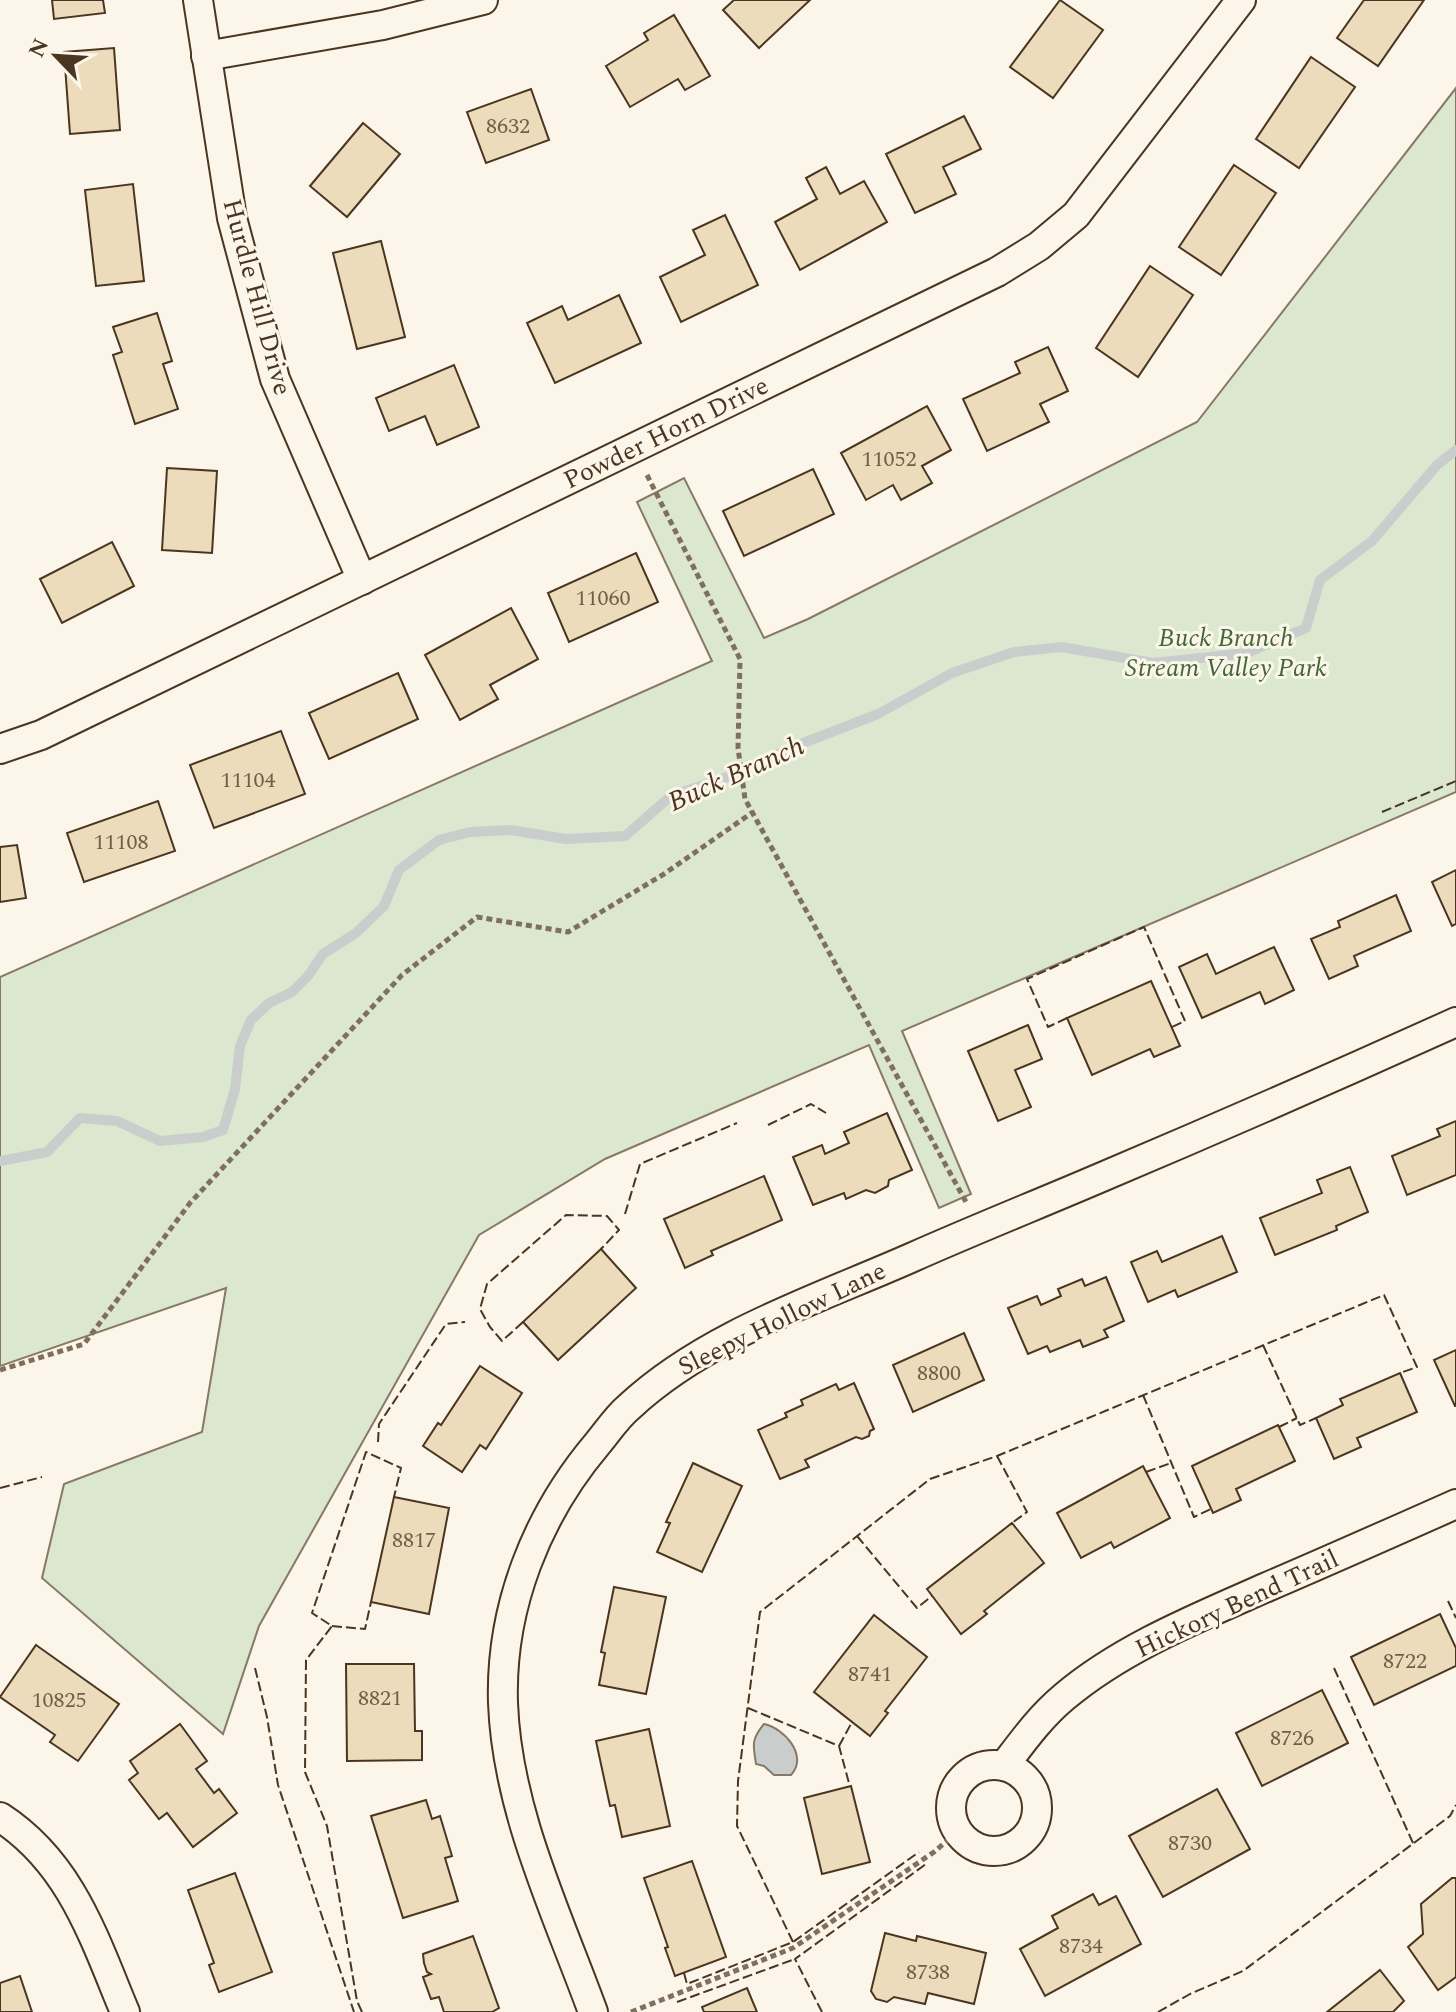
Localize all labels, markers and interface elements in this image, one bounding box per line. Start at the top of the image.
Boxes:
north arrow [16,16,96,96]
text: N [20,33,58,63]
house number: 8632 [486,110,530,143]
street label: Hurdle Hill Drive [212,194,302,400]
street label: Powder Horn Drive [556,366,776,500]
house number: 11052 [861,443,917,476]
house number: 11060 [575,582,631,615]
park label: Buck Branch Stream Valley Park [1125,618,1327,688]
water label: Buck Branch [661,725,811,823]
house number: 11104 [220,764,276,797]
house number: 11108 [93,826,149,859]
street label: Sleepy Hollow Lane [671,1251,893,1387]
house number: 8800 [917,1357,961,1390]
house number: 8817 [392,1524,436,1557]
street label: Hickory Bend Trail [1128,1539,1346,1669]
house number: 8722 [1383,1645,1427,1678]
house number: 8741 [848,1658,892,1691]
house number: 8821 [358,1682,402,1715]
house number: 10825 [31,1684,87,1717]
house number: 8726 [1270,1722,1314,1755]
house number: 8730 [1168,1827,1212,1860]
house number: 8734 [1059,1930,1103,1963]
house number: 8738 [906,1956,950,1989]

